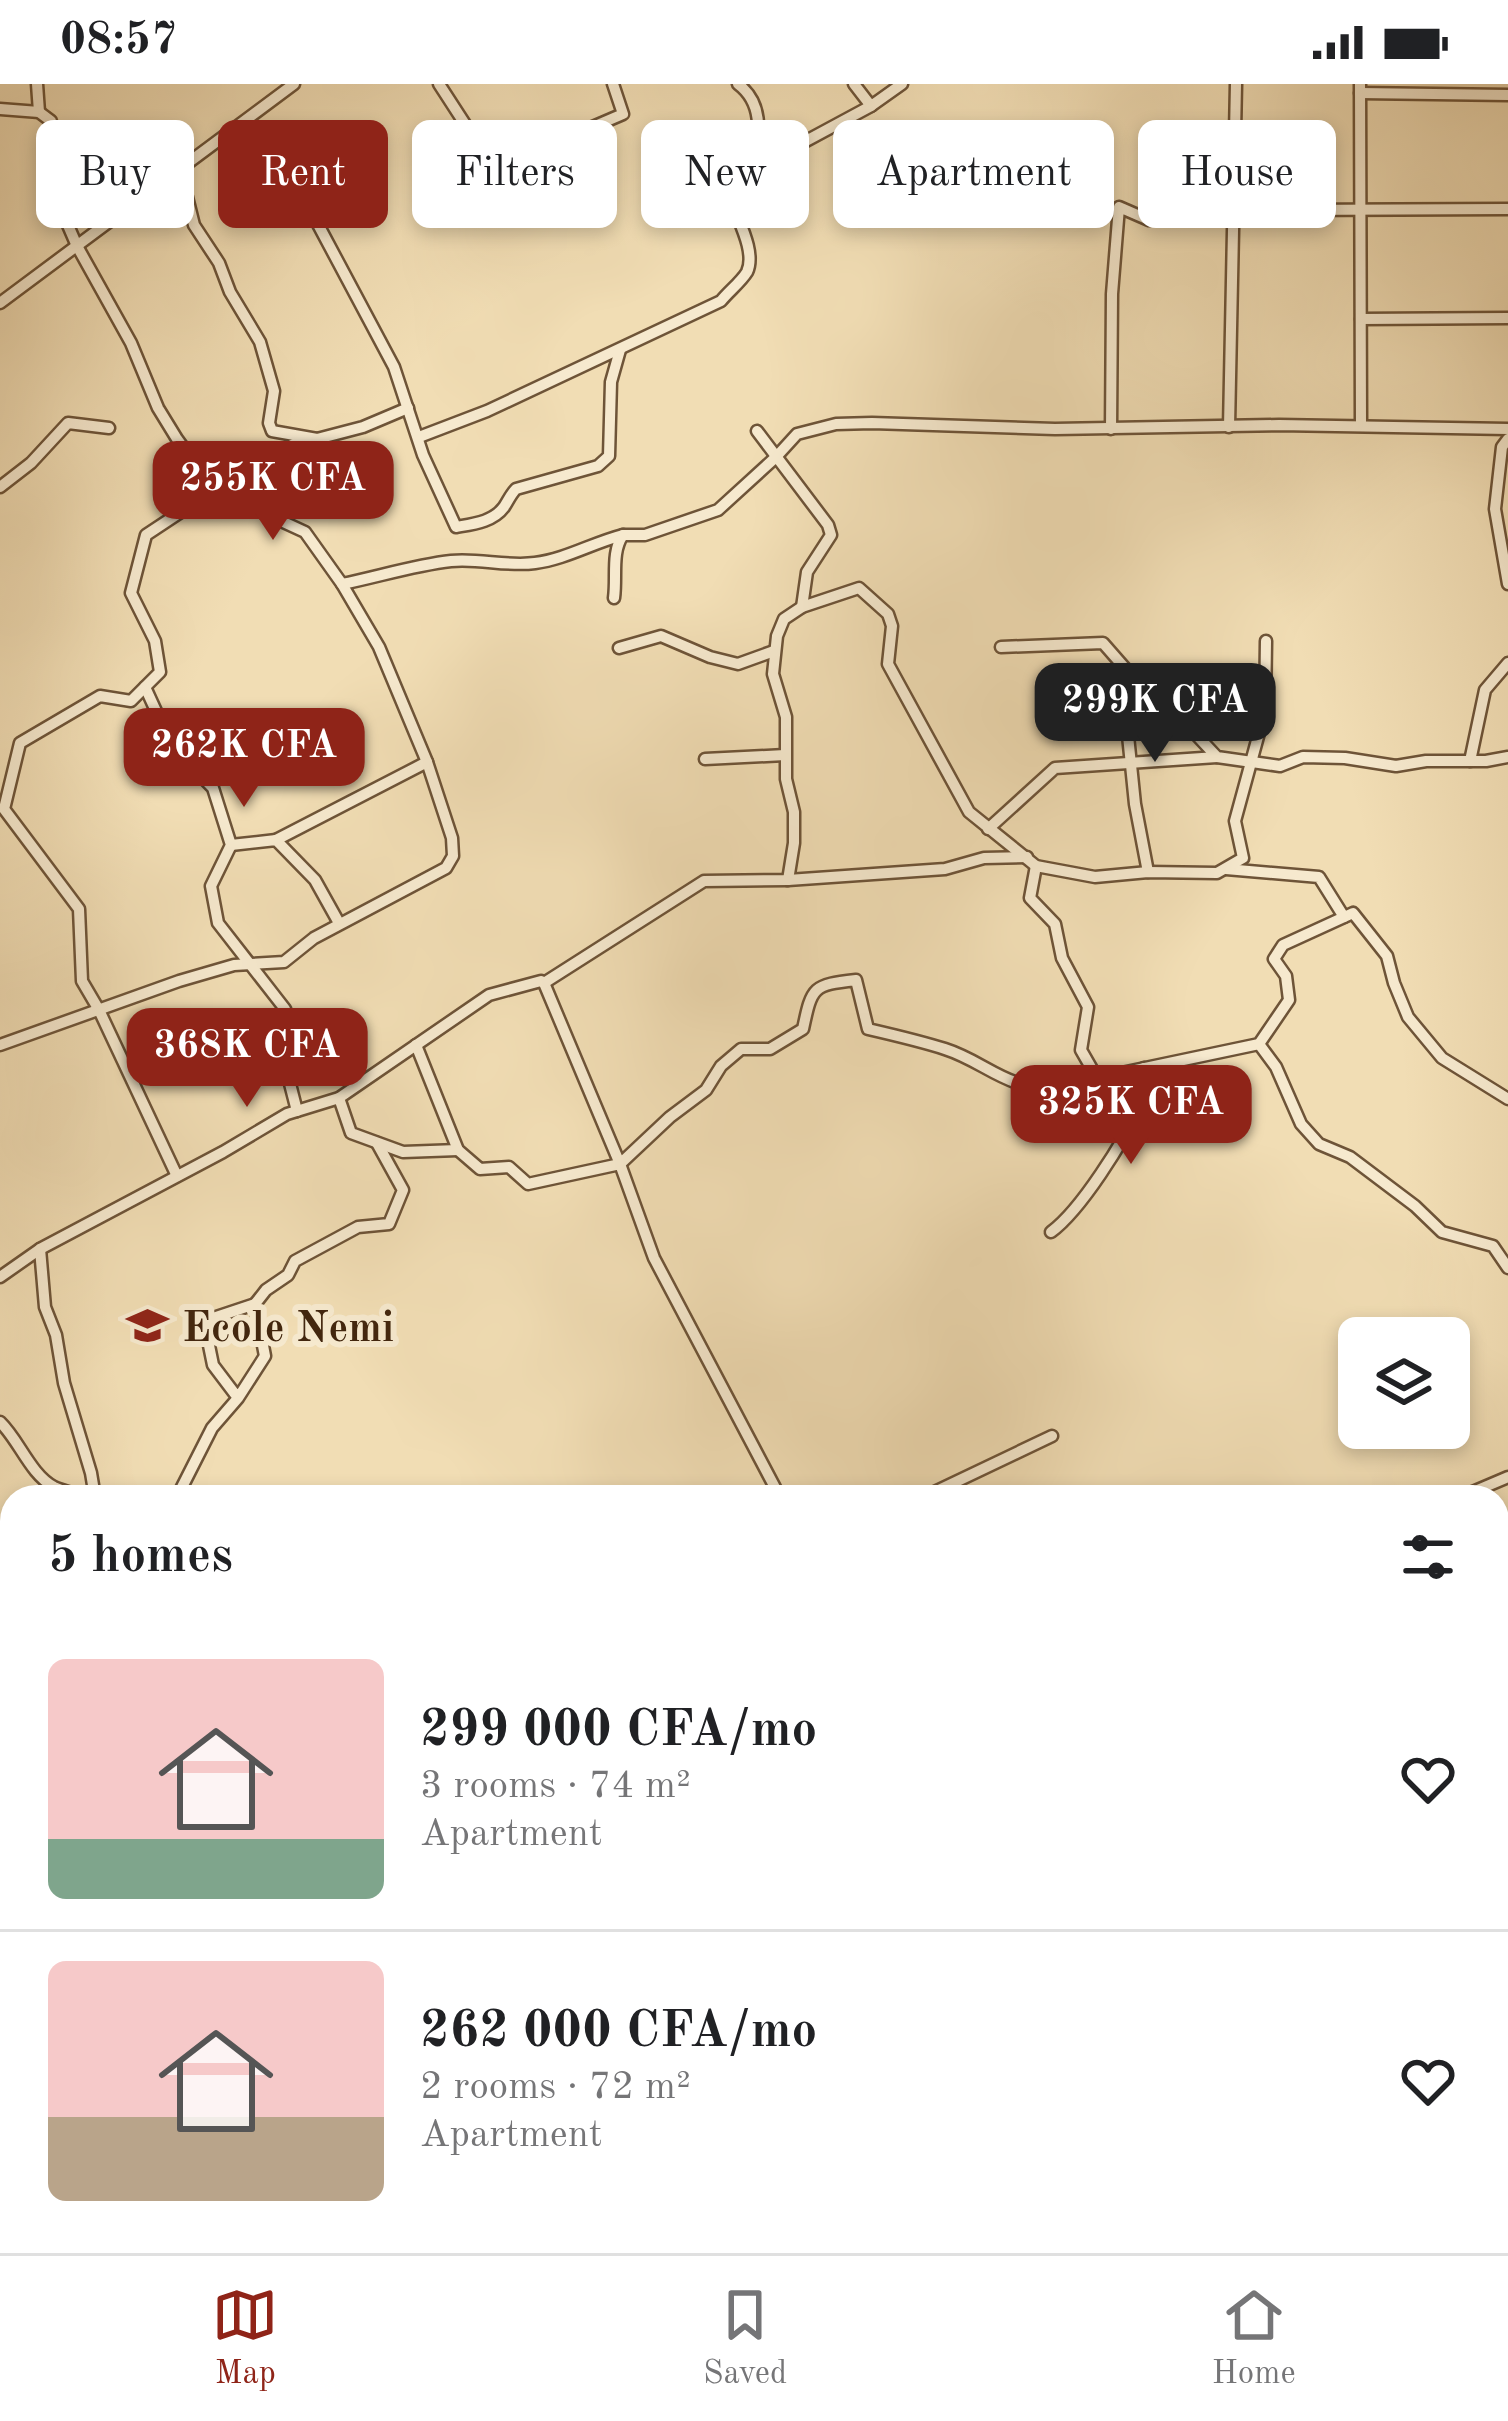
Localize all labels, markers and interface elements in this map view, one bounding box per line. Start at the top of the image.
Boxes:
text: 08:57 [60,19,177,64]
chip: Buy [36,120,194,228]
chip: Rent [218,120,388,228]
chip: Filters [412,120,617,228]
chip: New [641,120,809,228]
chip: Apartment [833,120,1114,228]
chip: House [1138,120,1336,228]
pin: 255K CFA [149,441,397,543]
text: 255K CFA [180,460,366,499]
pin: 299K CFA [1031,663,1279,765]
text: 299K CFA [1062,682,1248,721]
pin: 262K CFA [120,708,368,810]
text: 262K CFA [151,727,337,766]
pin: 368K CFA [123,1008,371,1110]
text: 368K CFA [154,1027,340,1066]
pin: 325K CFA [1007,1065,1255,1167]
text: 325K CFA [1038,1084,1224,1123]
school or university icon: Ecole Nemi [125,1303,171,1349]
place label: Ecole Nemi [182,1309,394,1351]
map controls [1338,1317,1470,1449]
button: layers [1338,1317,1470,1449]
icon: filters [1395,1524,1461,1590]
text: 5 homes [48,1532,233,1583]
text: 299 000 CFA/mo [420,1706,817,1757]
icon: home [144,1707,288,1851]
icon: heart [1395,1746,1461,1812]
text: 3 rooms · 74 m² [420,1767,691,1806]
text: Apartment [420,1815,603,1854]
text: 262 000 CFA/mo [420,2007,817,2058]
icon: home [144,2009,288,2153]
icon: heart [1395,2048,1461,2114]
text: 2 rooms · 72 m² [420,2068,691,2107]
text: Apartment [420,2116,603,2155]
tab: Map [212,2282,278,2395]
tab: Saved [703,2282,787,2395]
tab: Home [1212,2282,1296,2395]

